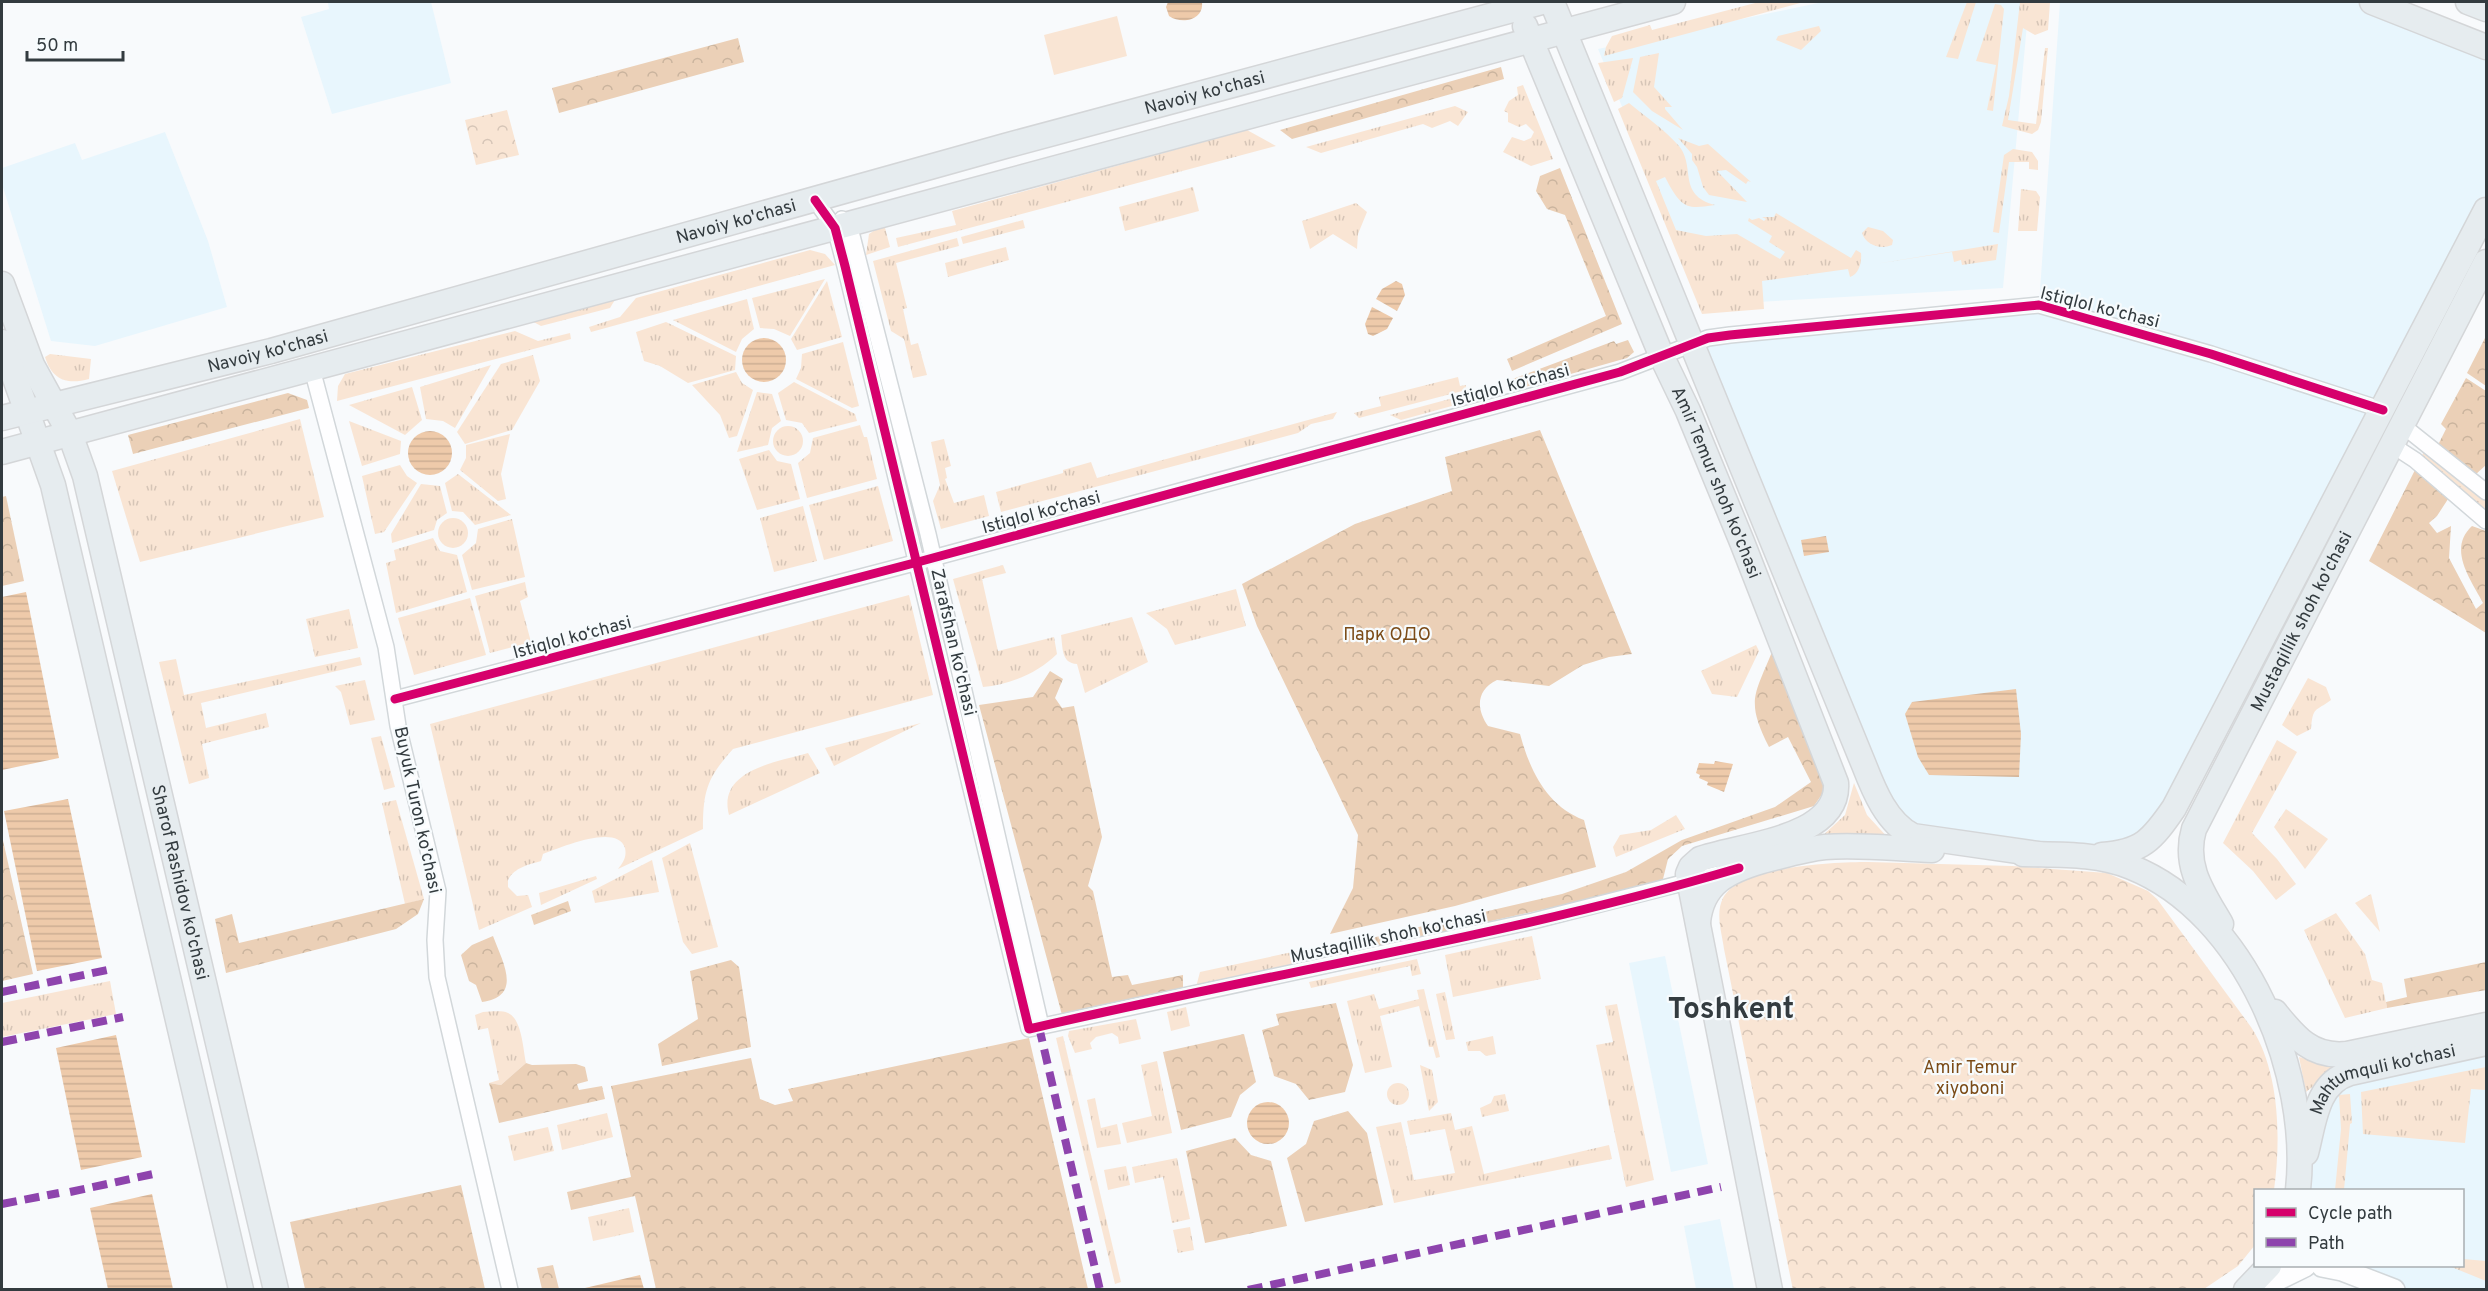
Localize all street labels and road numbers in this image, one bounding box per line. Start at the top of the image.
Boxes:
street label: Navoiy ko'chasi [1142,67,1268,121]
street label: Navoiy ko'chasi [674,195,799,250]
street label: Istiqlol ko'chasi [2037,282,2162,334]
street label: Navoiy ko'chasi [205,326,331,379]
street label: Istiqlol ko‘chasi [1449,360,1572,413]
street label: Amir Temur shoh ko'chasi [1665,383,1765,582]
street label: Istiqlol ko‘chasi [980,487,1103,540]
street label: Mustaqillik shoh ko'chasi [2246,528,2358,716]
street label: Zarafshan ko'chasi [924,566,981,718]
street label: Istiqlol ko‘chasi [511,612,634,665]
street label: Buyuk Turon ko'chasi [388,725,445,896]
street label: Sharof Rashidov ko'chasi [145,783,213,983]
street label: Mustaqillik shoh ko'chasi [1288,905,1488,969]
street label: Mahtumquli ko'chasi [2306,1040,2458,1118]

